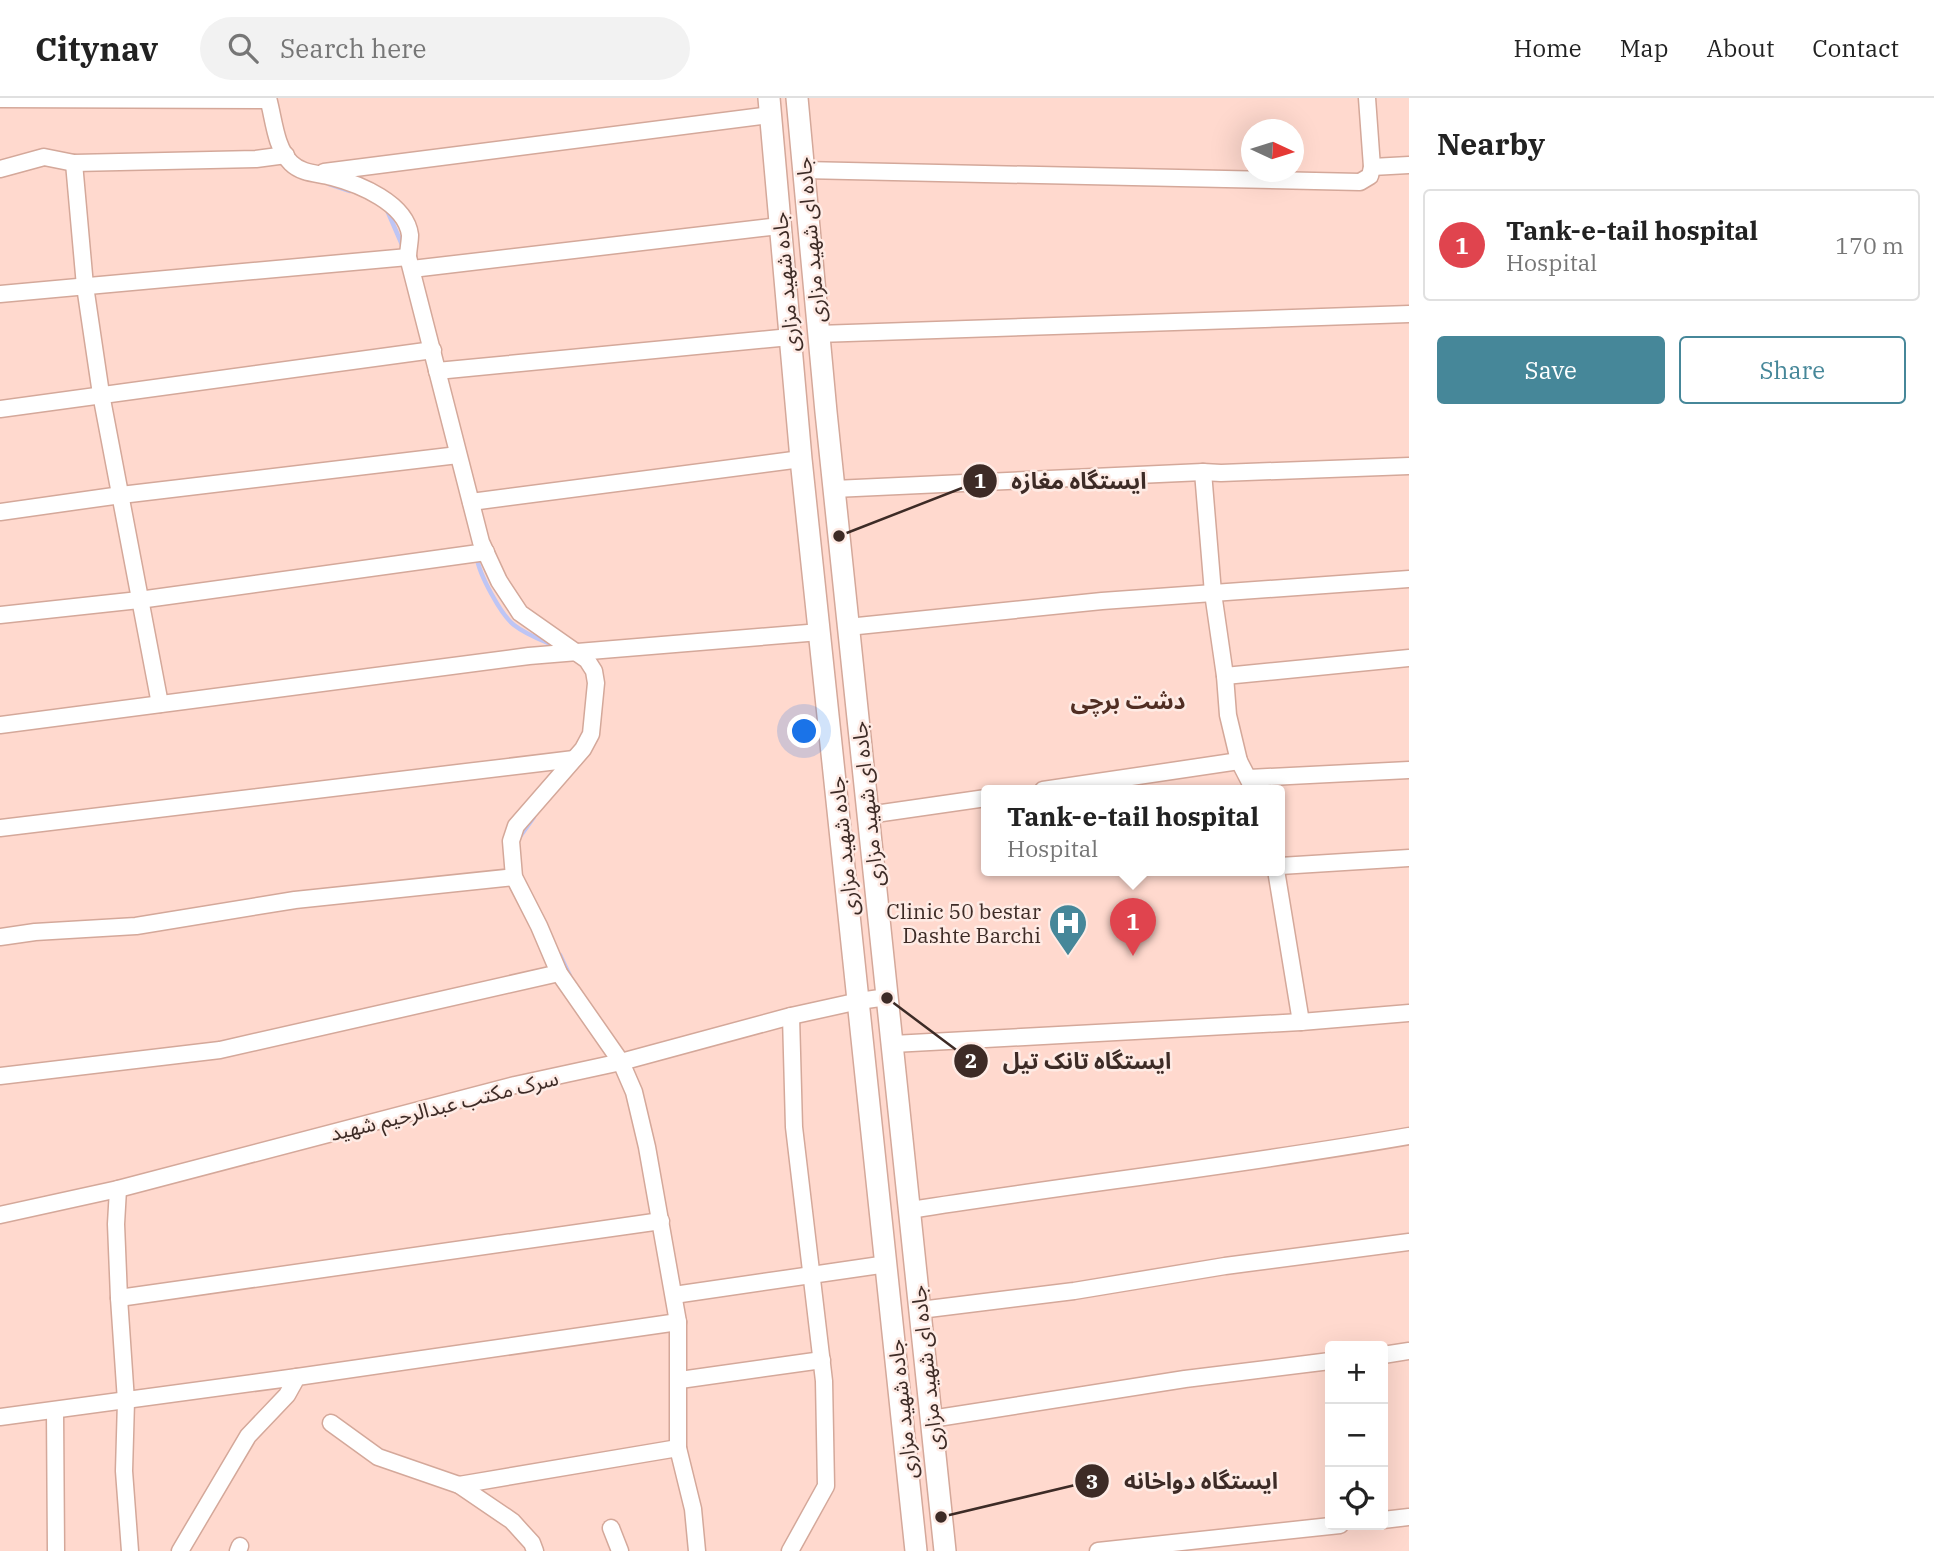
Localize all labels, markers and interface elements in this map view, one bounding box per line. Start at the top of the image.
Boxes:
search box [200,17,690,80]
text: Citynav [35,27,158,70]
icon: search [224,29,262,67]
text: Search here [280,31,427,65]
text: Home [1514,32,1582,64]
text: Map [1620,32,1668,64]
text: About [1706,32,1774,64]
text: Contact [1812,32,1899,64]
north arrow [1241,119,1304,182]
text: Nearby [1437,124,1545,163]
street label: جاده ای شهید مزاری [789,156,831,324]
street label: جاده شهید مزاری [765,211,805,353]
text: Tank-e-tail hospital [1506,213,1758,247]
text: 1 [1455,230,1469,260]
text: 170 m [1835,230,1904,260]
text: Hospital [1506,247,1597,277]
button: Save [1437,336,1665,404]
button: Share [1679,336,1906,404]
callout: ایستگاه مغازه [962,459,1160,503]
text: ایستگاه مغازه [1011,465,1147,495]
text: 1 [974,466,986,494]
district label: دشت برچی [1071,685,1185,717]
your location [787,714,821,748]
street label: جاده ای شهید مزاری [844,720,890,888]
street label: جاده شهید مزاری [822,775,864,917]
popup [981,785,1285,876]
text: Tank-e-tail hospital [1007,799,1259,833]
text: Hospital [1007,833,1098,863]
place label: Clinic 50 bestar Dashte Barchi [886,897,1042,949]
pin: 1 [1110,898,1156,956]
hospital icon: Clinic 50 bestar Dashte Barchi [1047,902,1089,957]
callout: ایستگاه تانک تیل [953,1039,1185,1083]
text: ایستگاه تانک تیل [1003,1045,1171,1075]
text: 2 [965,1046,977,1074]
street label: سرک مکتب عبدالرحیم شهید [327,1063,562,1149]
street label: جاده ای شهید مزاری [903,1284,949,1452]
street label: جاده شهید مزاری [881,1338,923,1480]
map controls [1325,1341,1388,1530]
button: + [1325,1341,1388,1404]
button: − [1325,1404,1388,1467]
callout: ایستگاه دواخانه [1075,1459,1292,1503]
text: ایستگاه دواخانه [1124,1465,1278,1495]
text: 3 [1086,1467,1098,1495]
button: locate [1325,1467,1388,1530]

